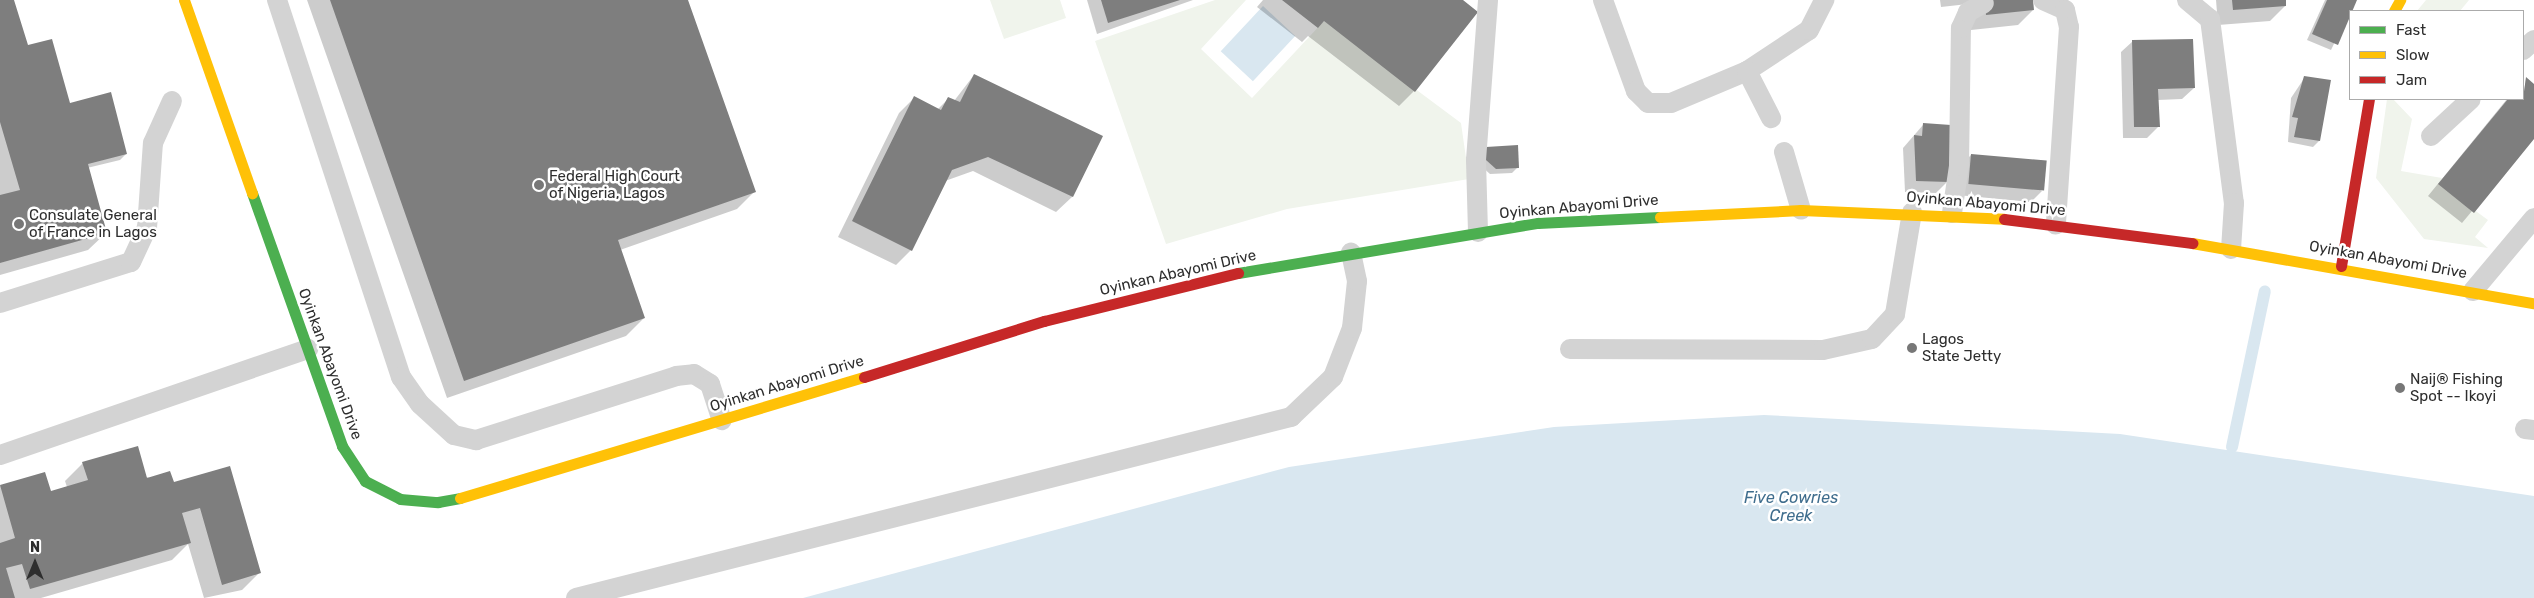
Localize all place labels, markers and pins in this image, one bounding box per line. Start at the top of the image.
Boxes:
place label: Federal High Court of Nigeria, Lagos [549,167,680,202]
marker: Federal High Court of Nigeria, Lagos [533,179,545,191]
place label: Consulate General of France in Lagos [29,206,157,241]
marker: Consulate General of France in Lagos [13,218,25,230]
place label: Lagos State Jetty [1922,330,2001,365]
marker: Lagos State Jetty [1906,342,1918,354]
place label: Naij® Fishing Spot -- Ikoyi [2410,370,2503,405]
marker: Naij® Fishing Spot -- Ikoyi [2394,382,2406,394]

